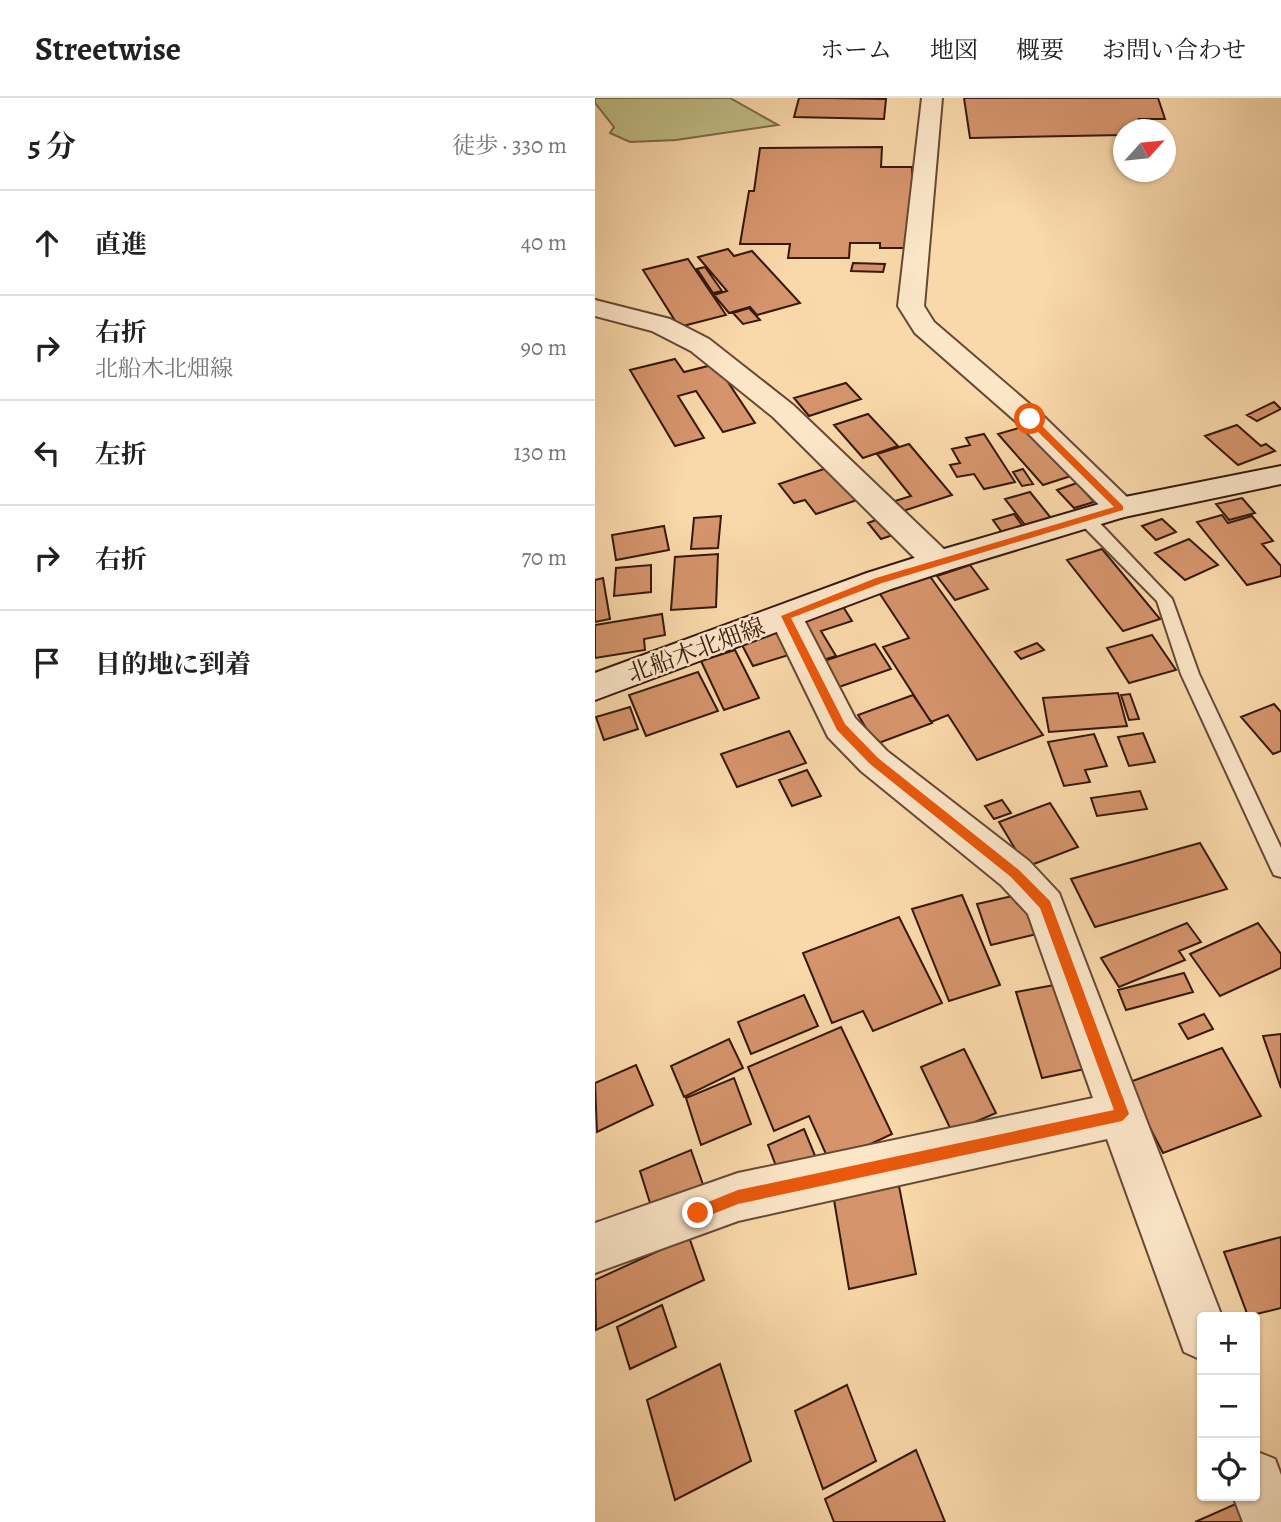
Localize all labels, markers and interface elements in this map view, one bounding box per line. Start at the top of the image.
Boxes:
text: Streetwise [35,26,181,71]
text: ホーム [820,34,892,66]
text: 地図 [930,34,978,66]
text: 概要 [1016,34,1064,66]
text: お問い合わせ [1102,34,1246,66]
north arrow [1113,119,1176,182]
text: 5 分 [28,126,76,166]
text: 徒歩 · 330 m [452,130,567,161]
icon: ahead [28,224,66,262]
text: 直進 [95,227,147,262]
text: 40 m [521,227,567,258]
text: 右折 [95,315,147,350]
icon: right [28,329,66,367]
text: 90 m [521,332,567,363]
text: 北船木北畑線 [95,353,233,384]
route start [1014,403,1045,434]
icon: left [28,434,66,472]
text: 左折 [95,437,147,472]
text: 130 m [514,437,567,468]
icon: right [28,539,66,577]
text: 右折 [95,542,147,577]
text: 70 m [521,542,567,573]
street label: 北船木北畑線 [623,610,769,690]
icon: arrive [28,644,66,682]
text: 目的地に到着 [95,647,251,682]
route end [682,1197,713,1228]
map controls [1197,1312,1260,1501]
button: + [1197,1312,1260,1375]
button: − [1197,1375,1260,1438]
button: locate [1197,1438,1260,1501]

